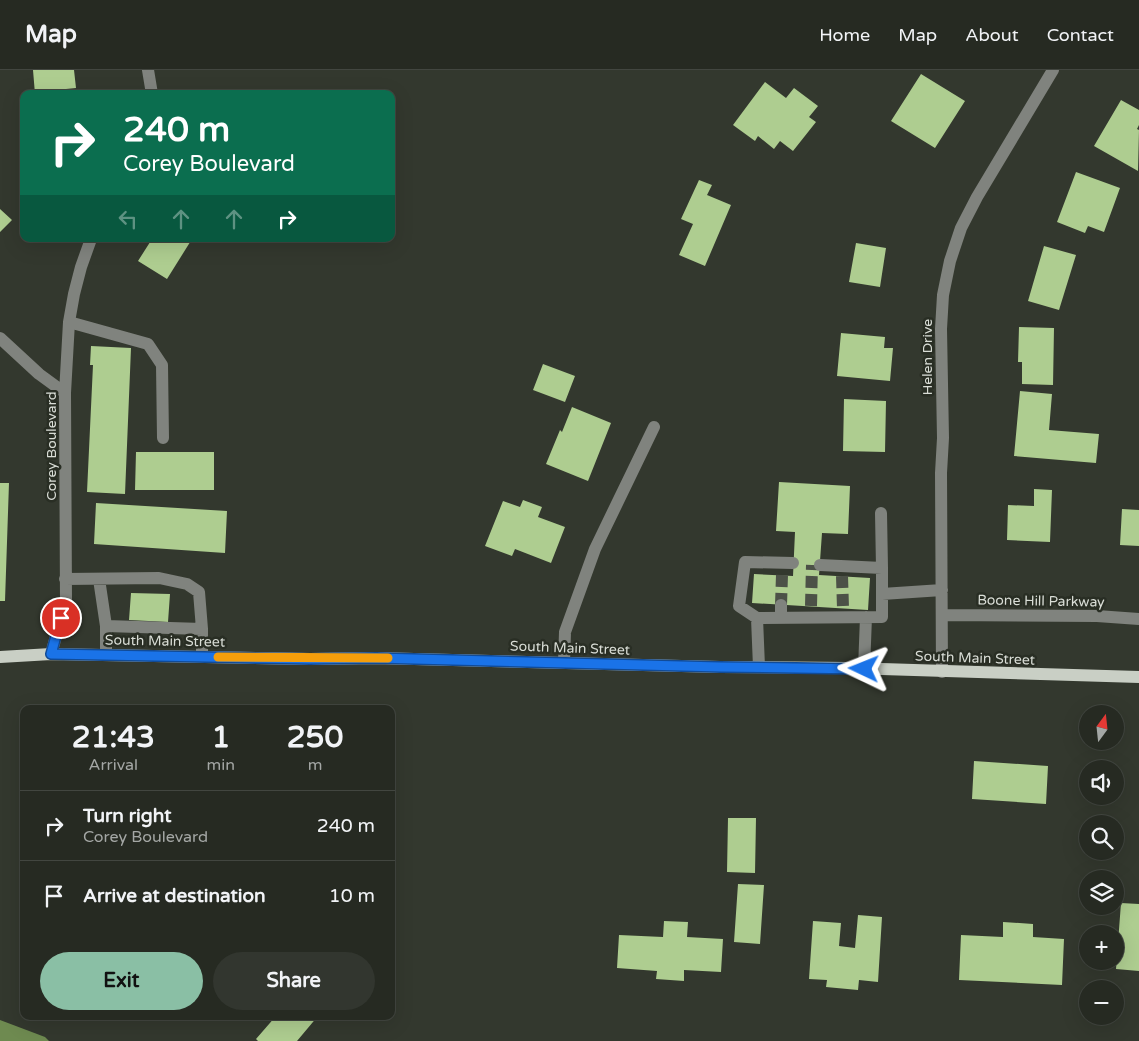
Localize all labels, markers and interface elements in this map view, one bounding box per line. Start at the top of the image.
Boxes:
text: Map [25,20,77,49]
text: Home [819,24,870,46]
text: Map [898,24,937,46]
text: About [965,24,1019,46]
text: Contact [1047,24,1114,46]
text: 240 m [123,109,230,151]
icon: right [40,110,105,175]
text: Corey Boulevard [123,151,295,177]
icon: left [114,205,142,233]
icon: ahead [167,205,195,233]
icon: ahead [220,205,248,233]
icon: right [273,205,301,233]
street label: Helen Drive [919,319,936,395]
street label: Corey Boulevard [43,391,60,501]
street label: Boone Hill Parkway [977,591,1105,611]
pin [40,597,82,639]
icon: arrive [47,604,75,632]
street label: South Main Street [105,631,226,651]
street label: South Main Street [510,637,631,659]
position arrow [837,642,889,694]
street label: South Main Street [915,647,1036,669]
north arrow [1079,705,1124,750]
map controls [1079,705,1124,1025]
text: 21:43 [72,719,155,756]
text: 1 [211,719,230,756]
text: 250 [287,719,343,756]
text: Arrival [89,755,138,775]
text: min [207,755,235,775]
text: m [308,755,322,775]
button: sound [1079,760,1124,805]
text: Turn right [83,805,171,827]
icon: right [40,812,68,840]
text: 240 m [317,815,375,837]
button: search [1079,815,1124,860]
text: Corey Boulevard [83,827,208,847]
button: layers [1079,870,1124,915]
icon: arrive [40,882,68,910]
text: Arrive at destination [83,885,266,907]
text: 10 m [329,885,375,907]
button: + [1079,925,1124,970]
button: Exit [40,952,203,1010]
button: Share [213,952,375,1010]
button: − [1079,980,1124,1025]

